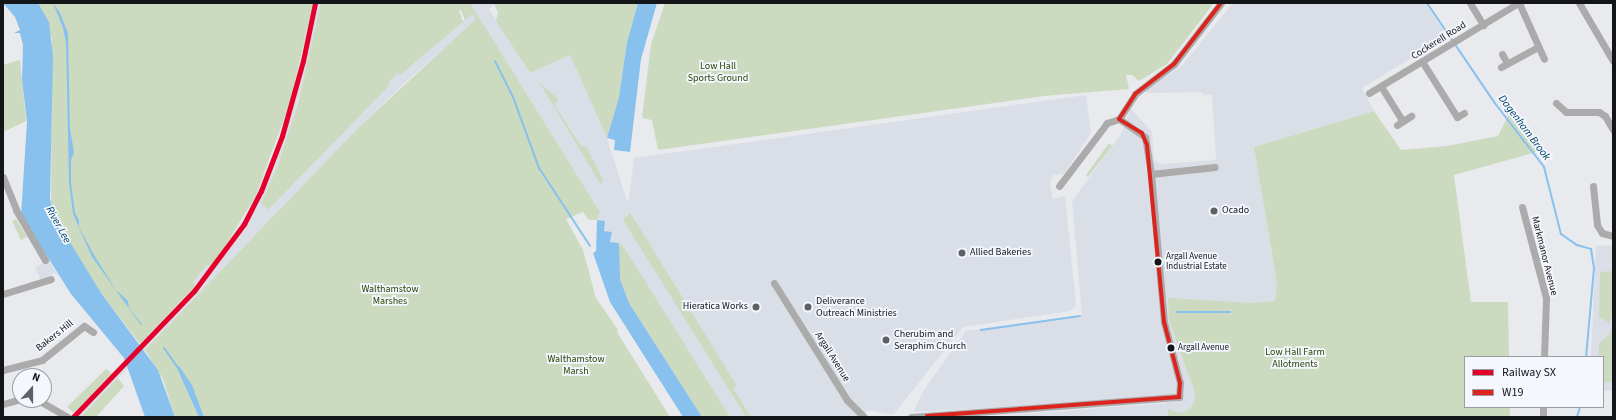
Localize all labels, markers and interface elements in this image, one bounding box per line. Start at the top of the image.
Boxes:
street label: Cockerell Road [1409,19,1469,63]
park label: Low Hall Sports Ground [688,60,748,84]
water label: Dagenham Brook [1495,93,1553,163]
water label: River Lee [42,204,74,246]
place label: Ocado [1222,205,1249,217]
marker: Ocado [1209,206,1219,216]
street label: Markmanor Avenue [1528,215,1560,297]
place label: Allied Bakeries [970,247,1031,259]
marker: Allied Bakeries [957,248,967,258]
place label: Argall Avenue Industrial Estate [1166,252,1227,273]
marker: Argall Avenue Industrial Estate [1153,257,1163,267]
park label: Walthamstow Marshes [361,283,419,306]
place label: Deliverance Outreach Ministries [816,295,897,318]
place label: Hieratica Works [683,301,748,313]
marker: Hieratica Works [751,302,761,312]
marker: Deliverance Outreach Ministries [803,302,813,312]
street label: Bakers Hill [34,318,76,354]
place label: Cherubim and Seraphim Church [894,328,966,352]
street label: Argall Avenue [812,330,852,384]
marker: Cherubim and Seraphim Church [881,335,891,345]
marker: Argall Avenue [1166,343,1176,353]
place label: Argall Avenue [1178,343,1229,353]
park label: Low Hall Farm Allotments [1265,346,1325,370]
park label: Walthamstow Marsh [547,353,605,376]
legend [1464,356,1604,408]
text: Railway SX [1502,364,1556,381]
north arrow [12,368,52,408]
text: N [30,369,42,386]
text: W19 [1502,384,1523,401]

